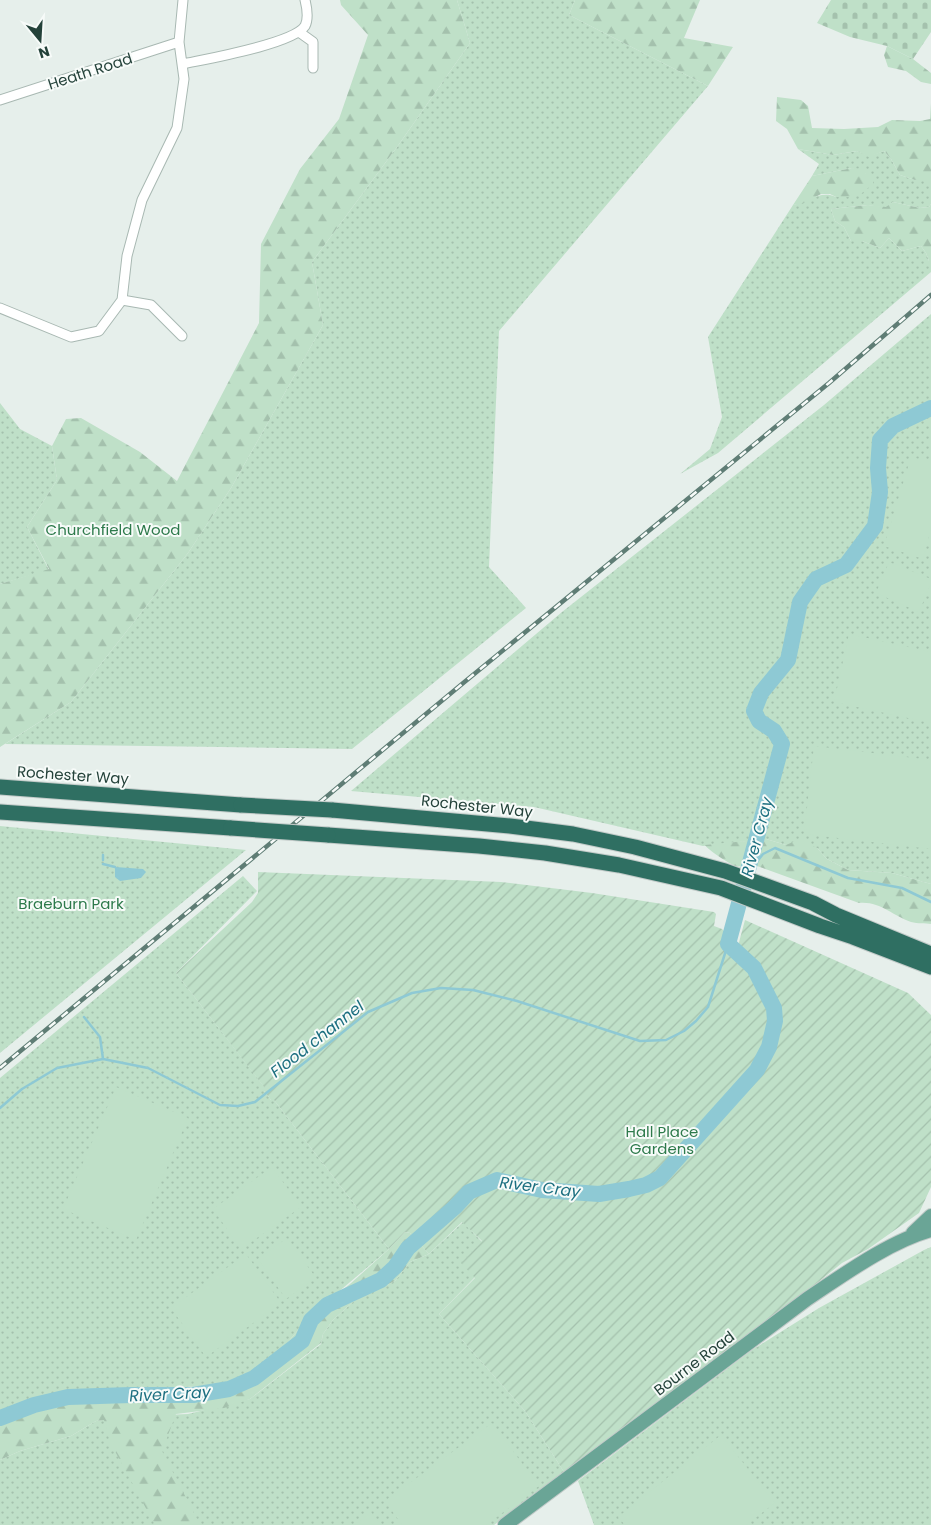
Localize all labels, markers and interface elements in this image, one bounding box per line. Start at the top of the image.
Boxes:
north arrow [15,15,65,65]
text: N [36,41,52,64]
street label: Heath Road [45,47,135,95]
park label: Churchfield Wood [46,519,180,540]
street label: Rochester Way [16,761,130,789]
street label: Rochester Way [420,790,534,822]
water label: River Cray [735,794,779,879]
park label: Braeburn Park [18,893,124,914]
water label: Flood channel [265,995,369,1083]
park label: Hall Place Gardens [626,1121,698,1159]
water label: River Cray [498,1171,583,1203]
street label: Bourne Road [649,1326,739,1400]
water label: River Cray [129,1380,212,1408]

